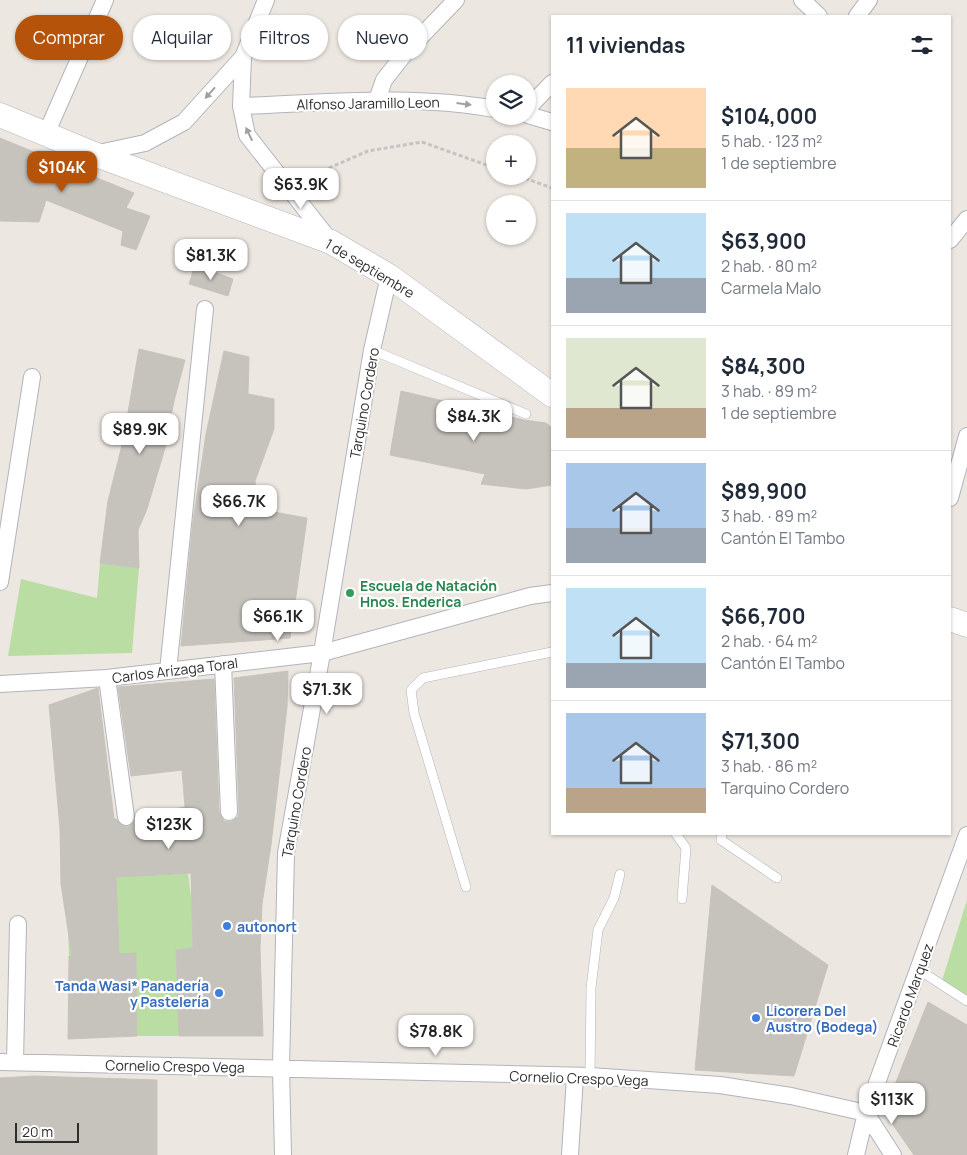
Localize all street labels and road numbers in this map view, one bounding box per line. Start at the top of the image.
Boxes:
street label: Alfonso Jaramillo Leon [296,92,440,114]
street label: 1 de septiembre [322,234,418,302]
street label: Tarquino Cordero [345,346,383,460]
street label: Carlos Arízaga Toral [111,653,239,687]
street label: Tarquino Cordero [277,745,315,859]
street label: Ricardo Marquez [882,941,938,1049]
street label: Cornelio Crespo Vega [105,1055,245,1077]
street label: Cornelio Crespo Vega [509,1066,649,1090]

